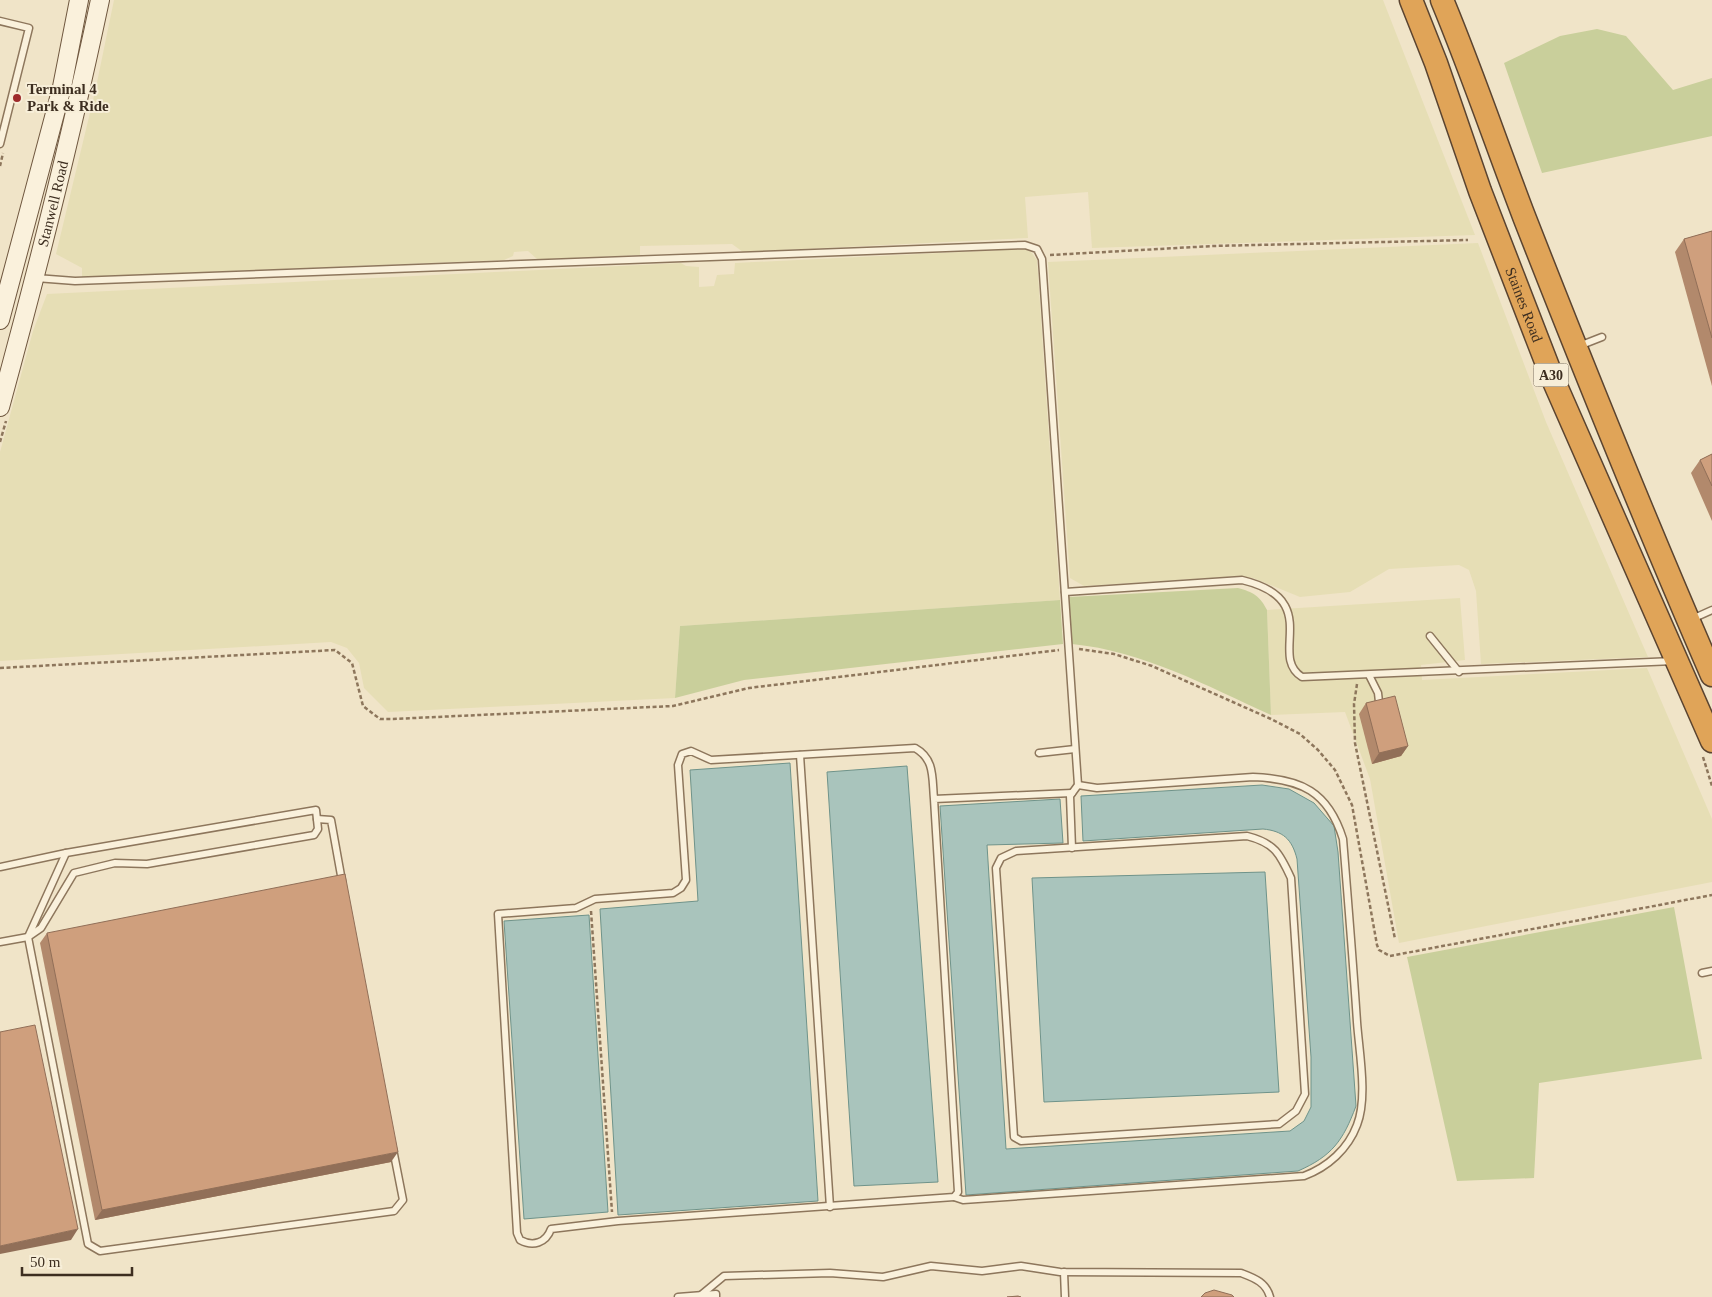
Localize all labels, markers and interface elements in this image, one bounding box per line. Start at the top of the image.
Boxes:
place label: Terminal 4 Park & Ride [27,81,109,114]
marker: Terminal 4 Park & Ride [11,92,23,104]
street label: Stanwell Road [35,159,71,248]
street label: Staines Road [1502,265,1546,345]
road number: A30 [1534,364,1568,386]
scale bar [22,1244,132,1276]
text: 50 m [30,1254,61,1270]

